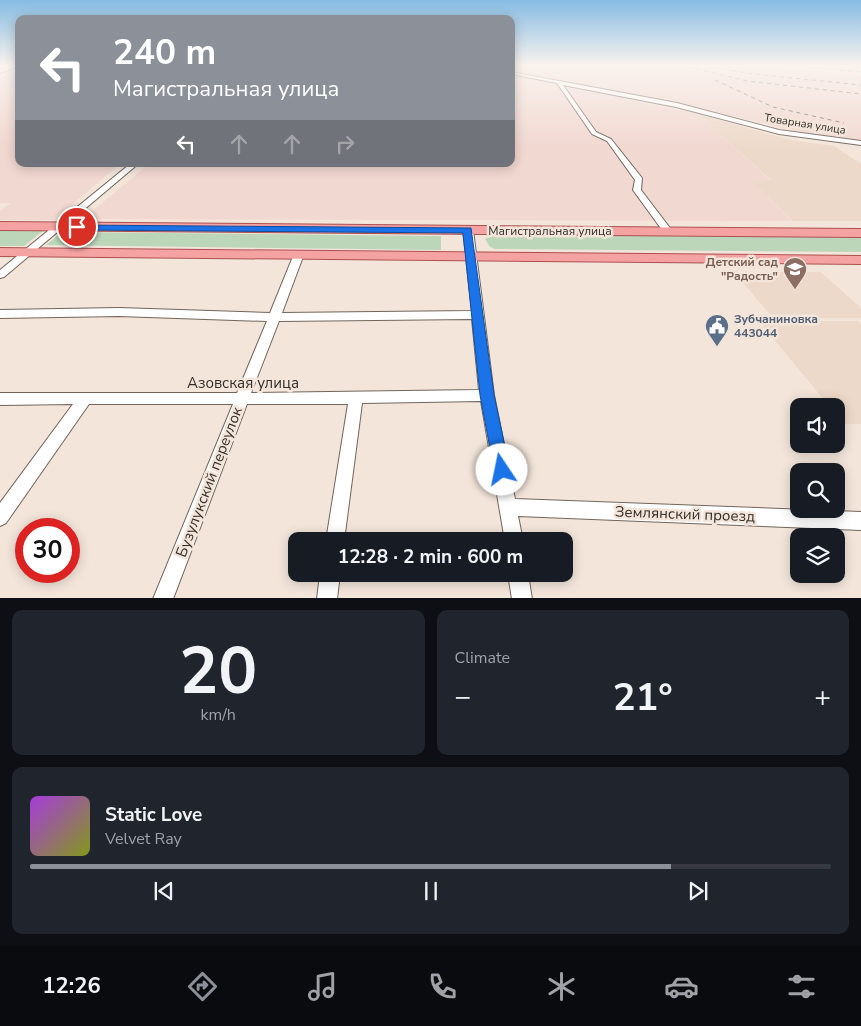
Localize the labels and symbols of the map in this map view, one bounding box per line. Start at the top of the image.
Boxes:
street label: Товарная улица [763,110,847,138]
pin [56,206,98,248]
street label: Магистральная улица [488,223,612,239]
place label: Детский сад "Радость" [706,254,779,284]
school or university icon: Детский сад "Радость" [782,256,808,290]
place label: Зубчаниновка 443044 [734,311,818,341]
public building icon: Зубчаниновка 443044 [704,313,730,347]
street label: Азовская улица [187,373,299,393]
street label: Бузулукский переулок [171,404,247,560]
position arrow [475,443,527,495]
street label: Землянский проезд [615,502,756,526]
speed limit sign: 30 [15,518,80,583]

